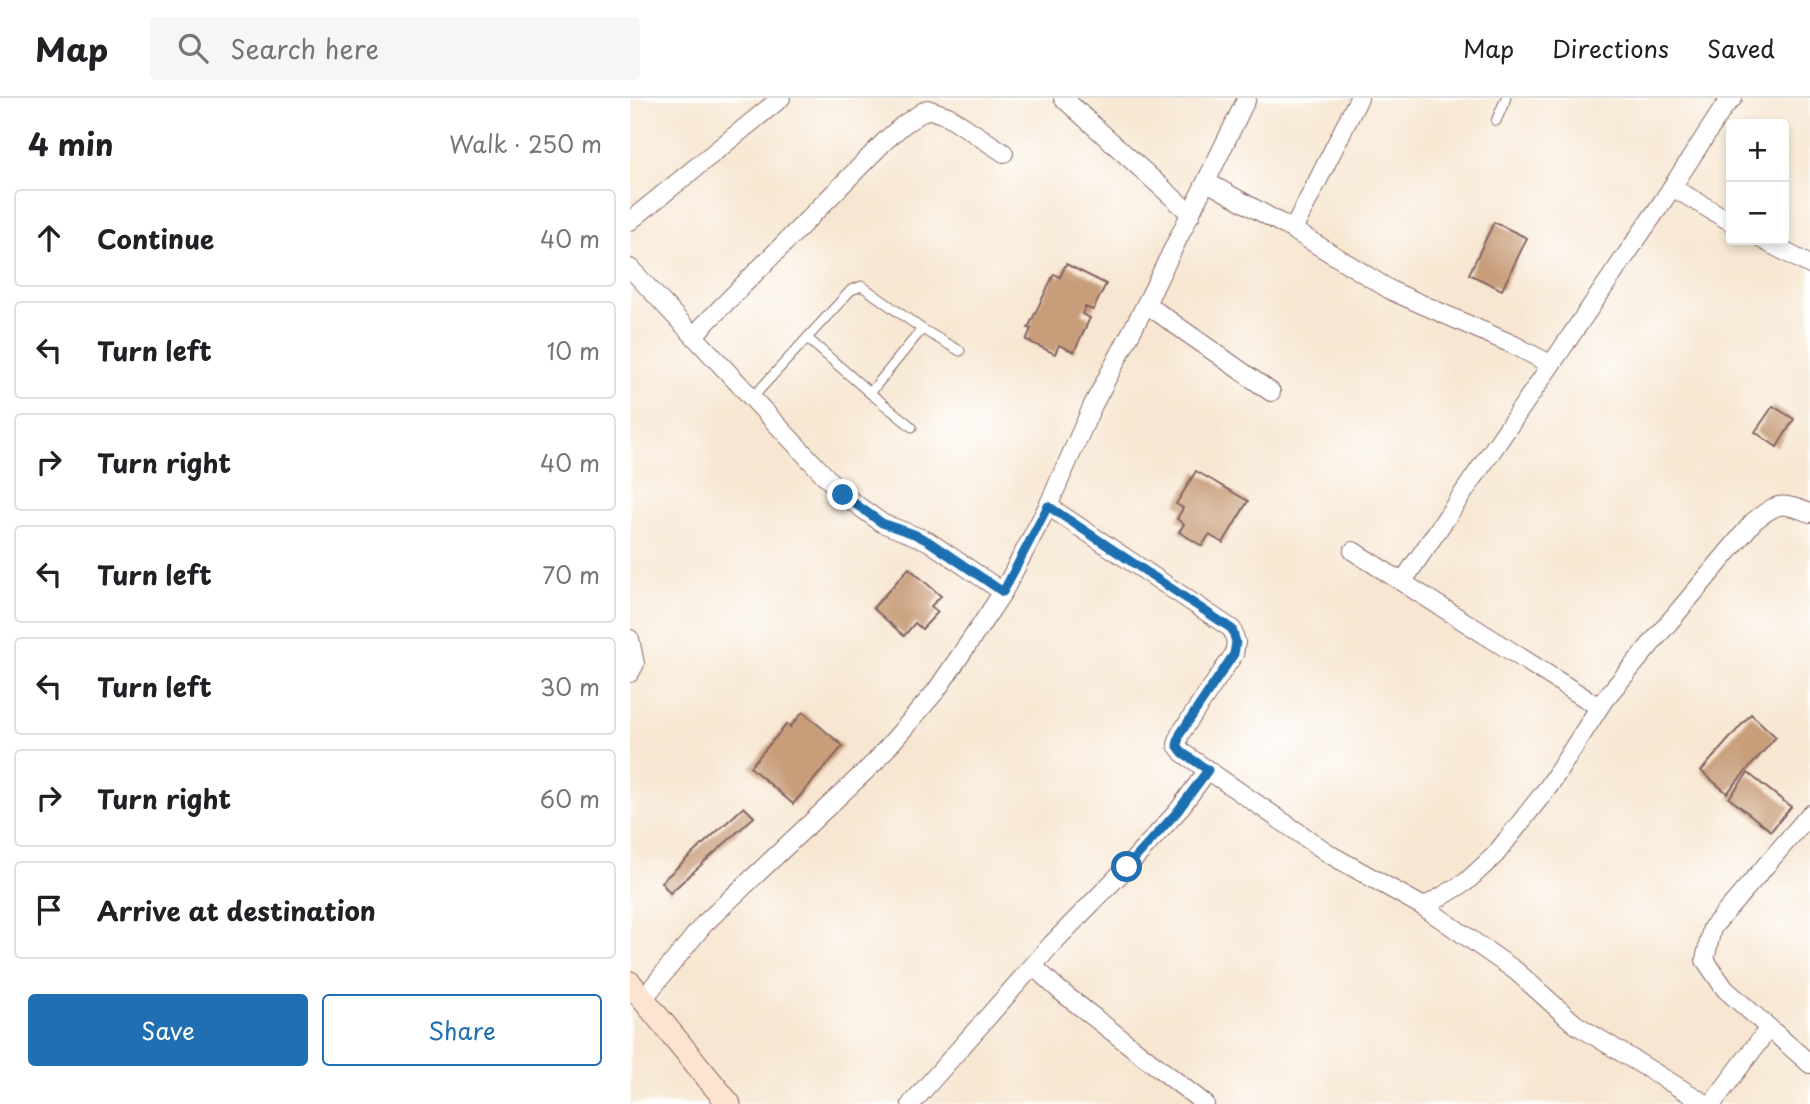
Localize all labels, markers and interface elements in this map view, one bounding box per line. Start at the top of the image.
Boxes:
search box [150,17,640,80]
text: Map [35,23,108,73]
icon: search [174,29,212,67]
text: Search here [230,29,379,68]
text: Map [1463,30,1514,66]
text: Directions [1552,30,1669,66]
text: Saved [1707,30,1775,66]
map controls [1726,119,1789,245]
button: + [1726,119,1789,182]
text: 4 min [28,121,114,166]
text: Walk · 250 m [449,126,602,161]
button: − [1726,182,1789,245]
icon: ahead [30,219,68,257]
text: Continue [97,219,214,258]
text: 40 m [540,221,600,256]
icon: left [30,331,68,369]
text: Turn left [97,331,212,370]
text: 10 m [546,333,600,368]
icon: right [30,443,68,481]
text: Turn right [97,443,231,482]
text: 40 m [540,445,600,480]
route end [827,479,858,510]
icon: left [30,555,68,593]
text: Turn left [97,555,212,594]
text: 70 m [542,557,600,592]
icon: left [30,667,68,705]
text: Turn left [97,667,212,706]
text: 30 m [539,669,600,704]
icon: right [30,779,68,817]
text: Turn right [97,779,231,818]
text: 60 m [540,781,600,816]
route start [1111,851,1142,882]
icon: arrive [30,891,68,929]
text: Arrive at destination [97,891,376,930]
button: Save [28,994,308,1066]
button: Share [322,994,602,1066]

